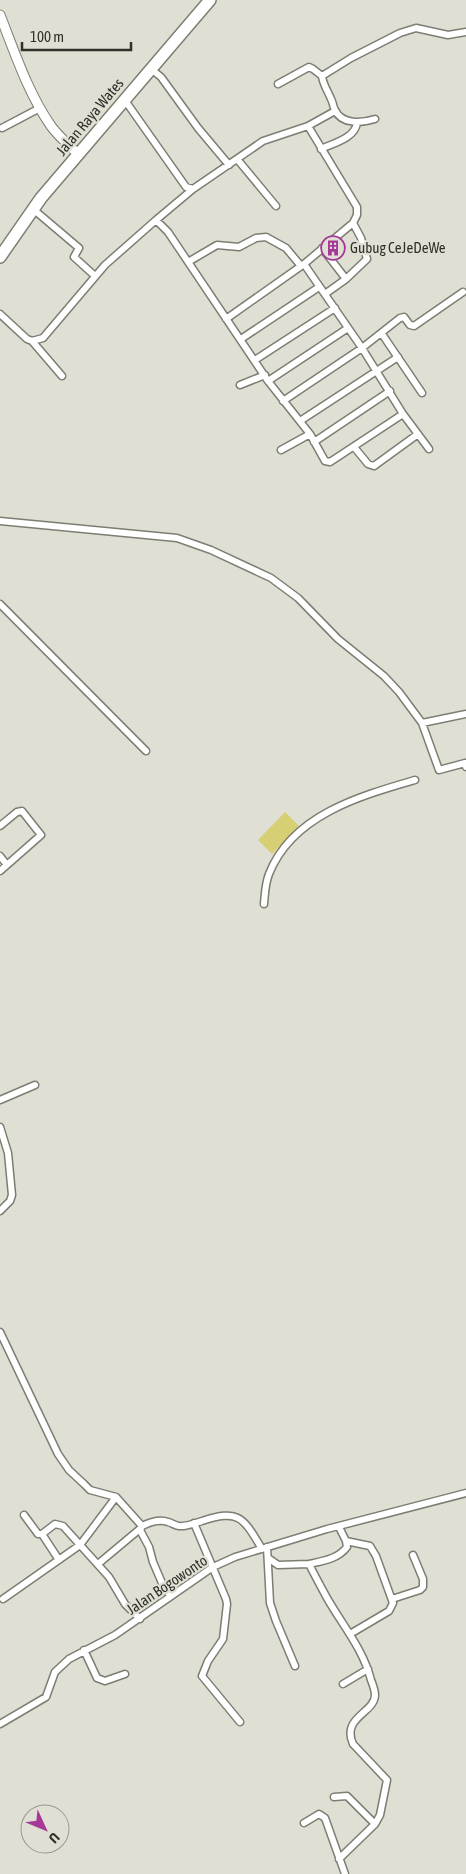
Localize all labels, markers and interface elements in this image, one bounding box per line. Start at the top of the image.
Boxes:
scale bar [22,20,131,52]
text: 100 m [30,28,64,45]
street label: Jalan Raya Wates [52,75,127,159]
building icon: Gubug CeJeDeWe [320,235,346,261]
place label: Gubug CeJeDeWe [350,239,446,256]
street label: Jalan Bogowonto [123,1551,210,1618]
north arrow [20,1804,70,1854]
text: U [46,1830,63,1847]

